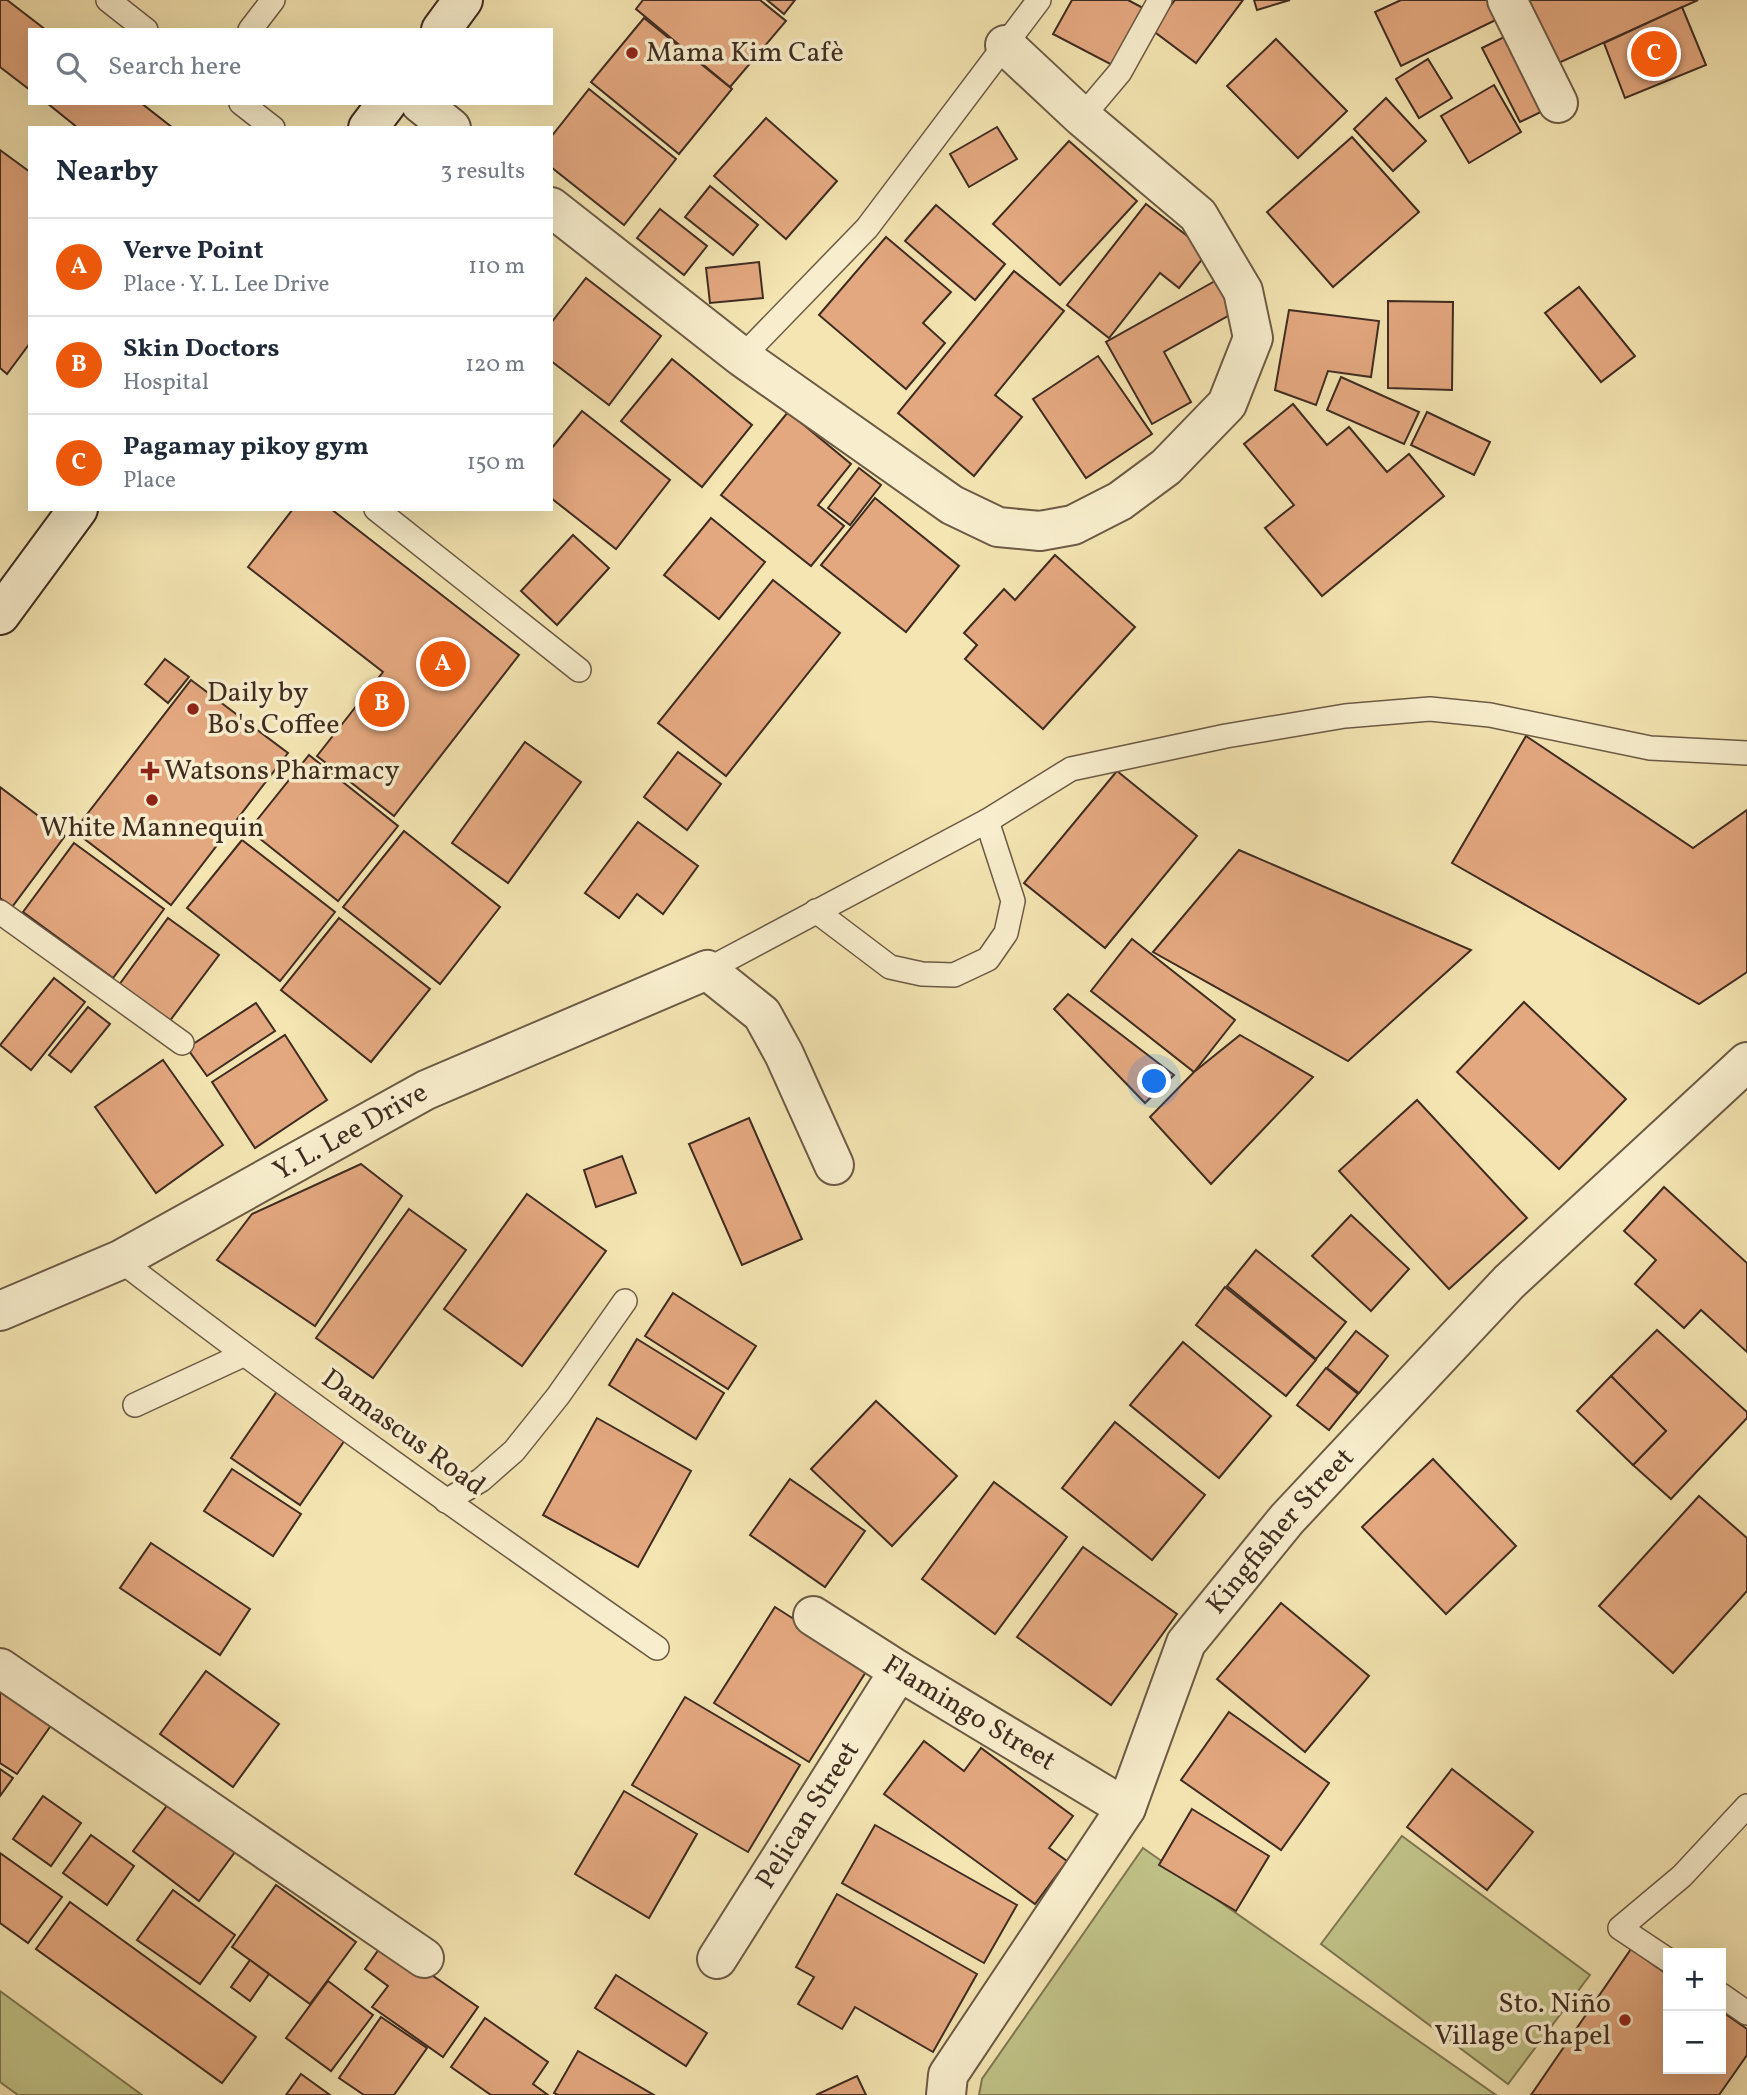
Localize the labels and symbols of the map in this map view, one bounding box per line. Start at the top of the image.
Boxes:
pin: C [1631,28,1677,80]
place label: Mama Kim Cafè [646,34,844,73]
marker: Mama Kim Cafè [624,45,640,61]
pin: A [420,638,466,690]
place label: Daily by Bo's Coffee [207,674,339,745]
pin: B [359,678,405,730]
marker: Daily by Bo's Coffee [185,701,201,717]
place label: Watsons Pharmacy [164,752,400,791]
marker: Watsons Pharmacy [142,763,158,779]
marker: White Mannequin [144,792,160,808]
place label: White Mannequin [40,809,264,848]
your location [1137,1064,1171,1098]
street label: Y. L. Lee Drive [266,1073,435,1191]
street label: Damascus Road [313,1360,493,1506]
street label: Kingfisher Street [1197,1439,1363,1623]
street label: Flamingo Street [875,1646,1063,1781]
street label: Pelican Street [746,1734,869,1897]
place label: Sto. Niño Village Chapel [1434,1985,1611,2056]
marker: Sto. Niño Village Chapel [1617,2012,1633,2028]

